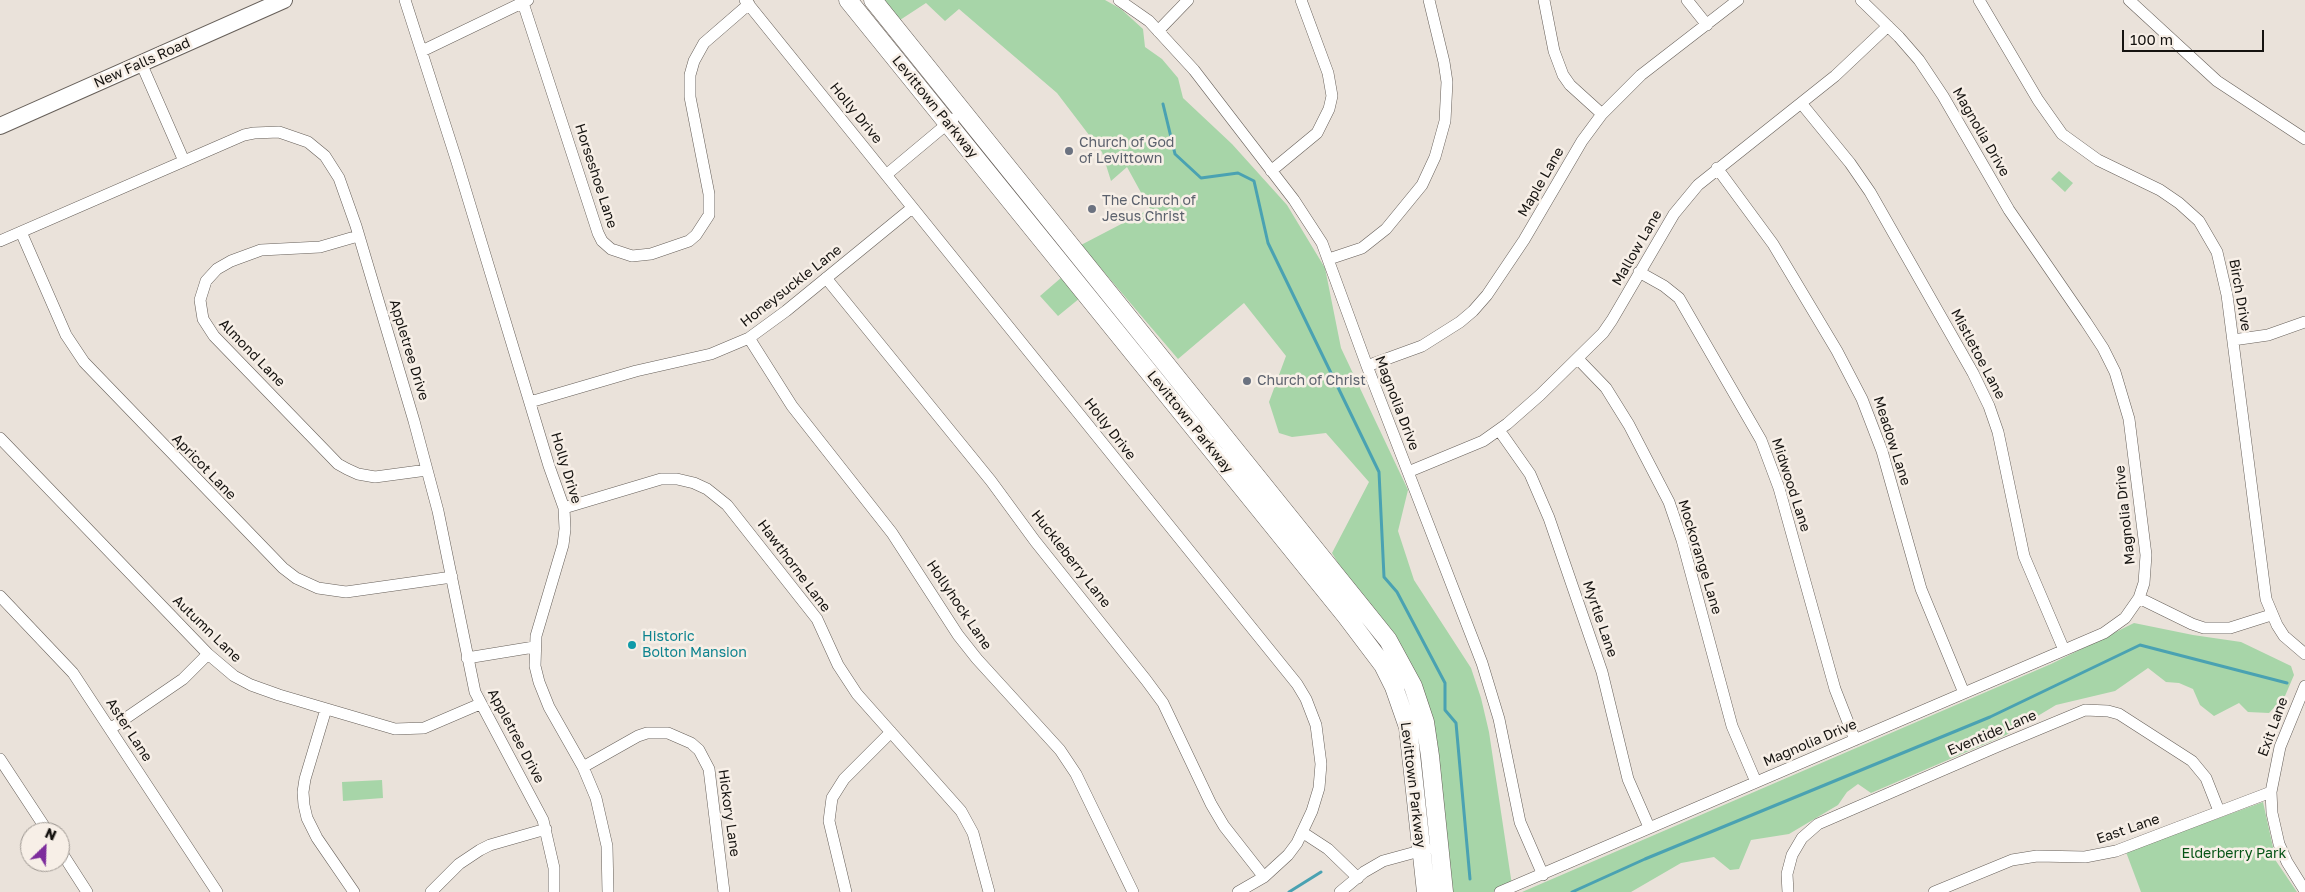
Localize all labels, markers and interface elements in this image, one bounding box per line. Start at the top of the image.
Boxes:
scale bar [2125,20,2268,52]
text: 100 m [2130,30,2173,48]
street label: New Falls Road [91,34,193,92]
street label: Levittown Parkway [889,52,981,162]
street label: Holly Drive [826,79,886,147]
street label: Magnolia Drive [1949,85,2013,179]
street label: Horseshoe Lane [571,122,621,230]
place label: Church of God of Levittown [1079,135,1174,168]
street label: Maple Lane [1514,144,1568,220]
marker: Church of God of Levittown [1063,145,1075,157]
place label: The Church of Jesus Christ [1102,193,1196,226]
marker: The Church of Jesus Christ [1086,203,1098,215]
street label: Mallow Lane [1609,207,1665,289]
street label: Honeysuckle Lane [737,241,845,331]
street label: Birch Drive [2225,258,2255,332]
street label: Appletree Drive [386,298,432,402]
street label: Mistletoe Lane [1947,306,2009,402]
street label: Almond Lane [215,316,289,390]
street label: Magnolia Drive [1371,353,1423,453]
street label: Levittown Parkway [1144,367,1236,477]
place label: Church of Christ [1257,373,1366,389]
marker: Church of Christ [1241,375,1253,387]
street label: Meadow Lane [1870,394,1914,488]
street label: Holly Drive [1081,395,1139,463]
street label: Holly Drive [547,430,585,506]
street label: Apricot Lane [168,431,240,503]
street label: Midwood Lane [1768,436,1814,534]
street label: Magnolia Drive [2111,464,2139,566]
street label: Mockorange Lane [1675,498,1725,616]
street label: Huckleberry Lane [1028,507,1114,611]
street label: Hawthorne Lane [754,517,834,615]
street label: Hollyhock Lane [923,557,995,653]
street label: Myrtle Lane [1579,578,1621,660]
street label: Autumn Lane [169,592,245,666]
place label: Historic Bolton Mansion [642,629,747,662]
marker: Historic Bolton Mansion [626,639,638,651]
street label: Appletree Drive [484,686,548,786]
street label: Aster Lane [102,695,156,765]
street label: Exit Lane [2255,695,2291,759]
street label: Eventide Lane [1945,707,2039,759]
street label: Magnolia Drive [1761,716,1859,770]
street label: Levittown Parkway [1397,721,1429,849]
street label: Hickory Lane [715,768,743,858]
street label: East Lane [2094,810,2162,848]
north arrow [20,822,70,872]
text: N [43,824,59,844]
park label: Elderberry Park [2182,846,2286,862]

